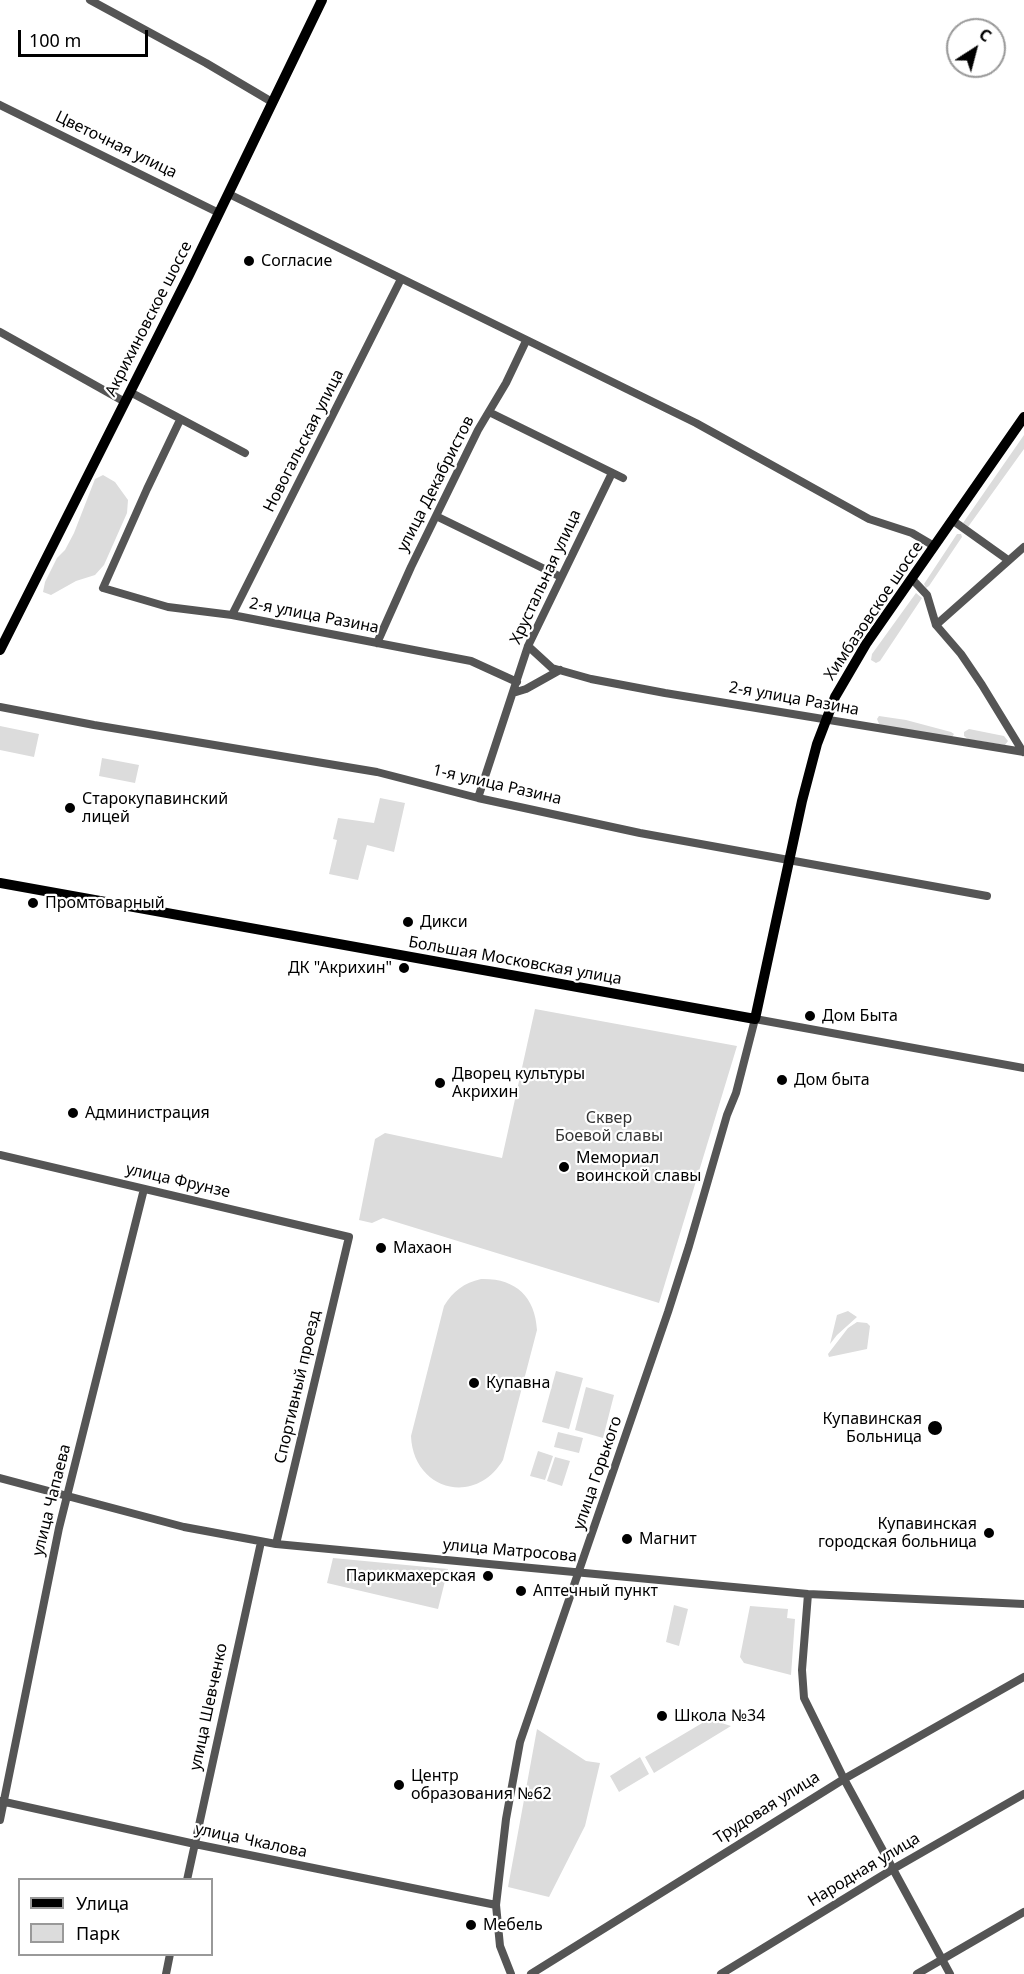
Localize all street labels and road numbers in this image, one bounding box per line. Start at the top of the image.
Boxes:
street label: Цветочная улица [52,107,180,183]
street label: Акрихиновское шоссе [102,238,196,400]
street label: Новогальская улица [260,366,348,516]
street label: улица Декабристов [393,413,479,555]
street label: Хрустальная улица [506,507,586,647]
street label: Химбазовское шоссе [820,538,928,684]
street label: 2-я улица Разина [247,594,381,638]
street label: 2-я улица Разина [727,678,861,720]
street label: 1-я улица Разина [431,761,563,809]
street label: Большая Московская улица [407,933,623,989]
street label: улица Фрунзе [124,1160,232,1202]
street label: Спортивный проезд [271,1308,325,1466]
street label: улица Горького [570,1414,626,1532]
street label: улица Чапаева [29,1442,75,1558]
street label: улица Матросова [442,1536,578,1566]
street label: улица Шевченко [186,1642,232,1772]
street label: Трудовая улица [711,1768,823,1848]
street label: улица Чкалова [193,1820,309,1862]
street label: Народная улица [805,1829,923,1911]

